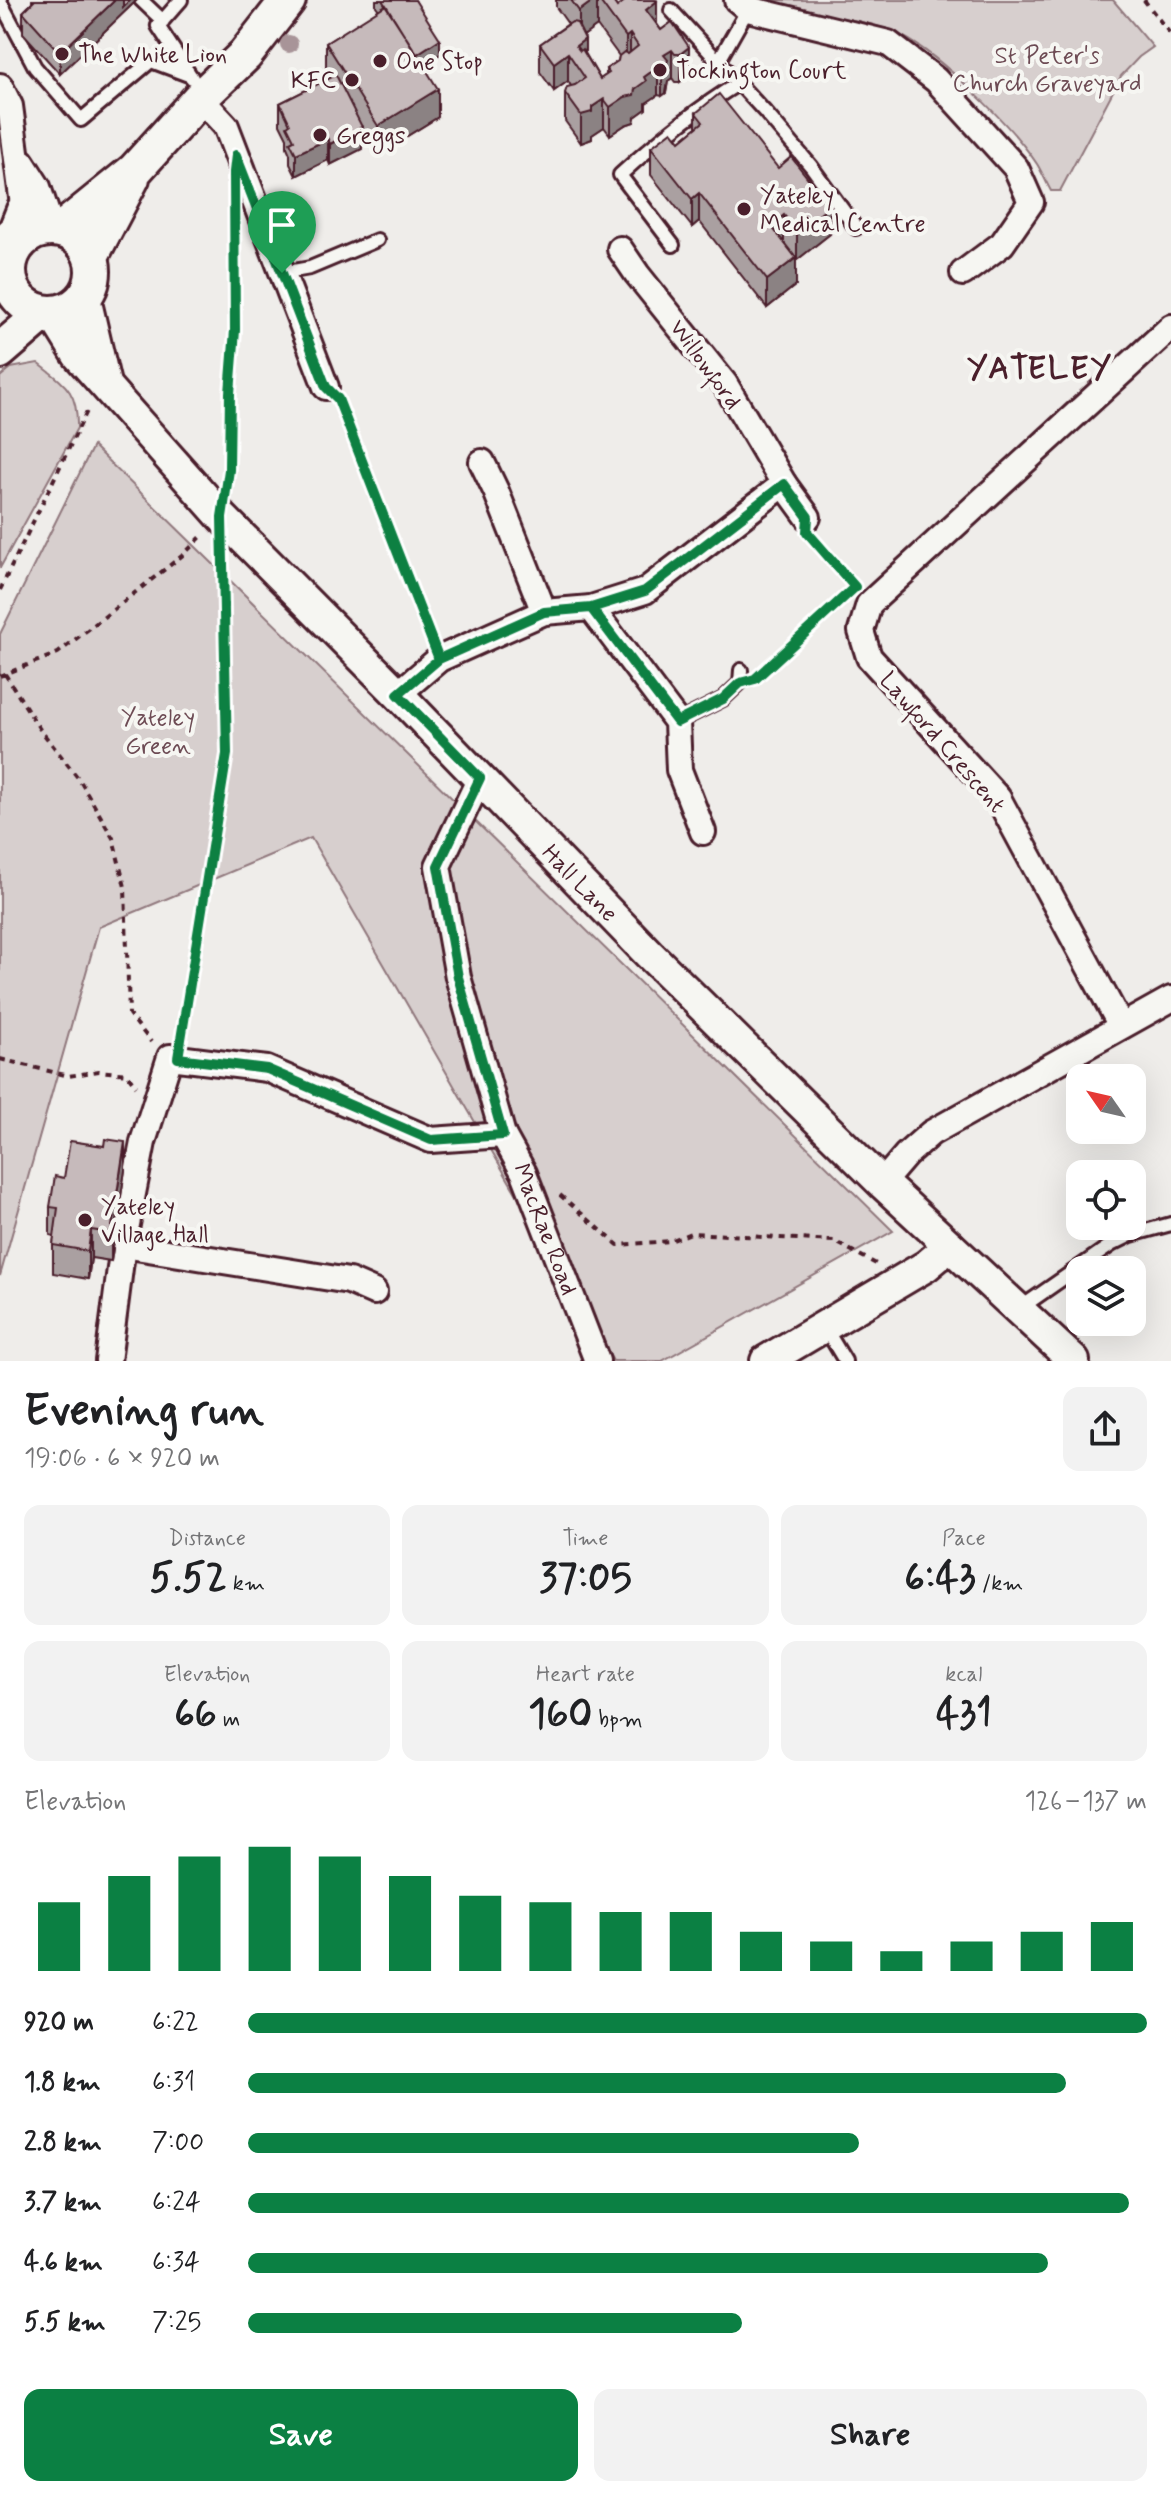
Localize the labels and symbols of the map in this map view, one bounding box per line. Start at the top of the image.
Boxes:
place label: The White Lion [78,40,227,71]
park label: St Peter's Church Graveyard [952,41,1142,100]
marker: The White Lion [53,45,71,63]
place label: One Stop [396,47,483,78]
marker: One Stop [371,52,389,70]
place label: Tockington Court [676,56,847,90]
marker: Tockington Court [651,61,669,79]
place label: KFC [291,66,336,97]
marker: KFC [343,71,361,89]
place label: Greggs [336,121,406,154]
marker: Greggs [311,126,329,144]
place label: Yateley Medical Centre [760,181,926,240]
pin [248,191,316,273]
marker: Yateley Medical Centre [735,200,753,218]
street label: Willowford [660,314,748,417]
district label: YATELEY [967,348,1113,390]
street label: Lawford Crescent [870,666,1012,821]
park label: Yateley Green [121,703,195,762]
street label: Hall Lane [534,838,624,929]
north arrow [1066,1064,1146,1144]
street label: MacRae Road [505,1159,584,1300]
place label: Yateley Village Hall [101,1192,209,1251]
marker: Yateley Village Hall [76,1211,94,1229]

